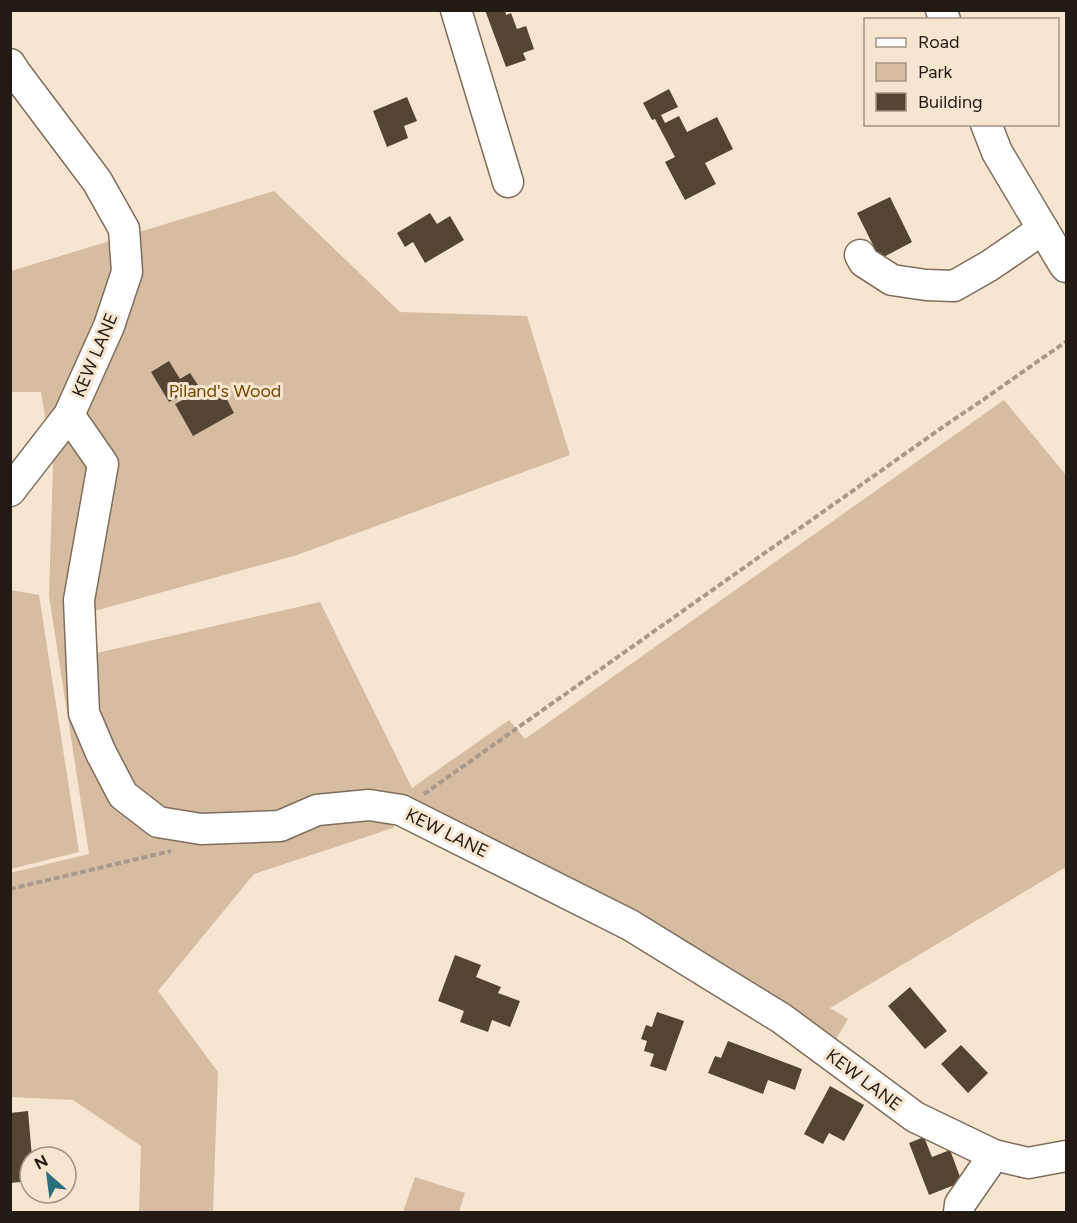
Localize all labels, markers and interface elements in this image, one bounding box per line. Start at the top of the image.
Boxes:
legend [864,18,1059,126]
text: Road [918,31,959,53]
text: Park [918,61,953,83]
text: Building [918,91,983,113]
street label: KEW LANE [67,310,123,400]
park label: Piland's Wood [169,380,281,402]
street label: KEW LANE [402,803,492,863]
street label: KEW LANE [822,1044,906,1116]
north arrow [18,1145,78,1205]
text: N [31,1151,51,1173]

